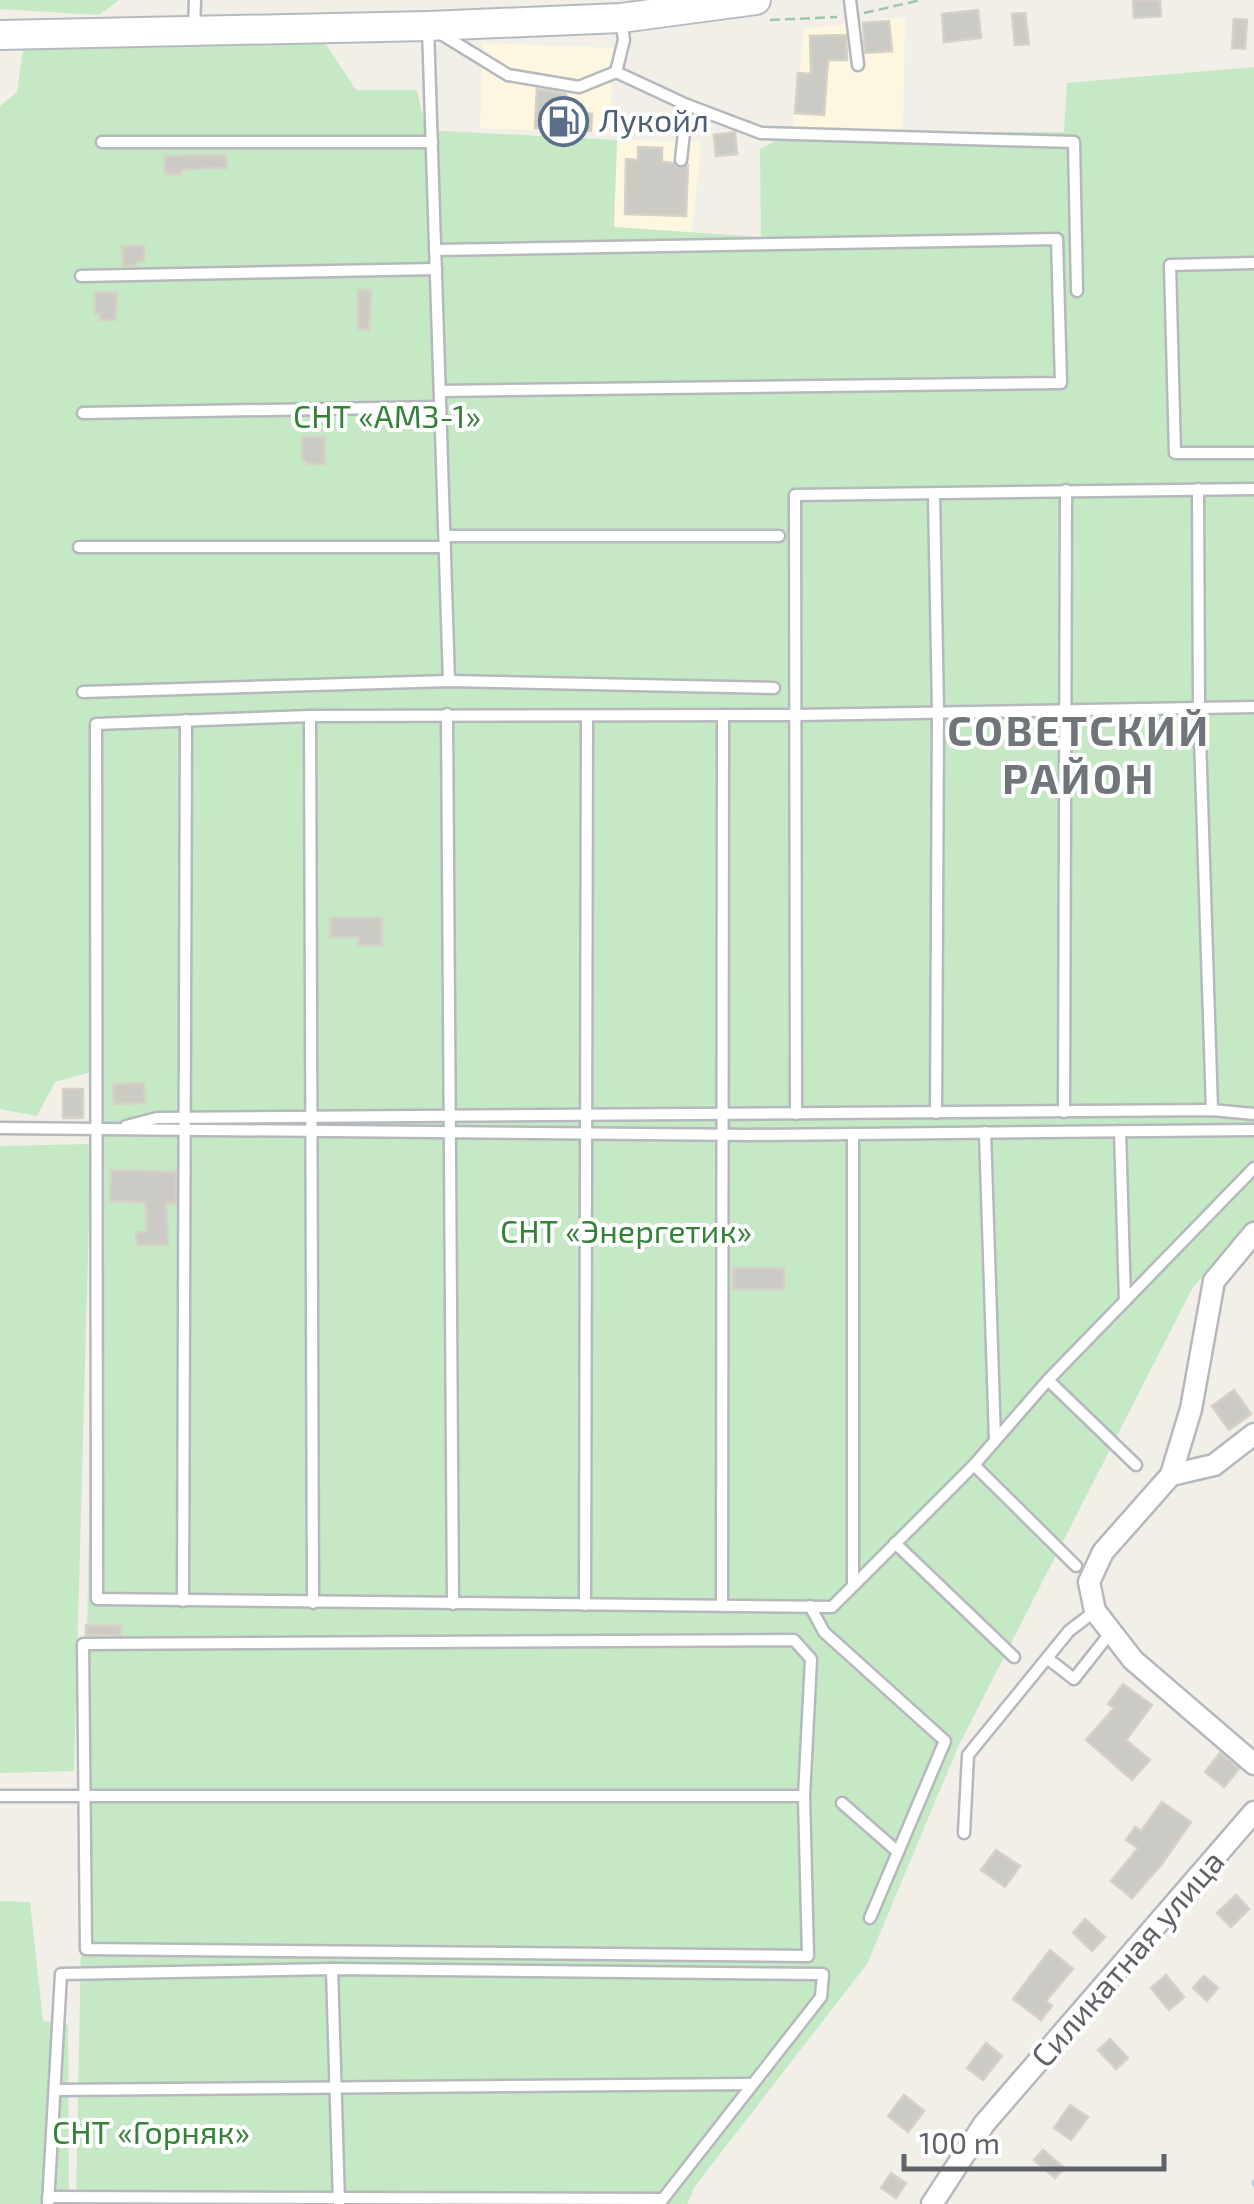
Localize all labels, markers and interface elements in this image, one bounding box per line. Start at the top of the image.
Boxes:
fuel station icon: Лукойл [538,95,590,147]
place label: Лукойл [599,100,709,139]
park label: СНТ «АМЗ-1» [293,396,481,434]
district label: СОВЕТСКИЙ РАЙОН [947,704,1211,802]
park label: СНТ «Энергетик» [500,1211,752,1249]
street label: Силикатная улица [1022,1842,1232,2074]
scale bar [904,2109,1164,2171]
park label: СНТ «Горняк» [52,2112,250,2150]
text: 100 m [919,2124,1000,2160]

